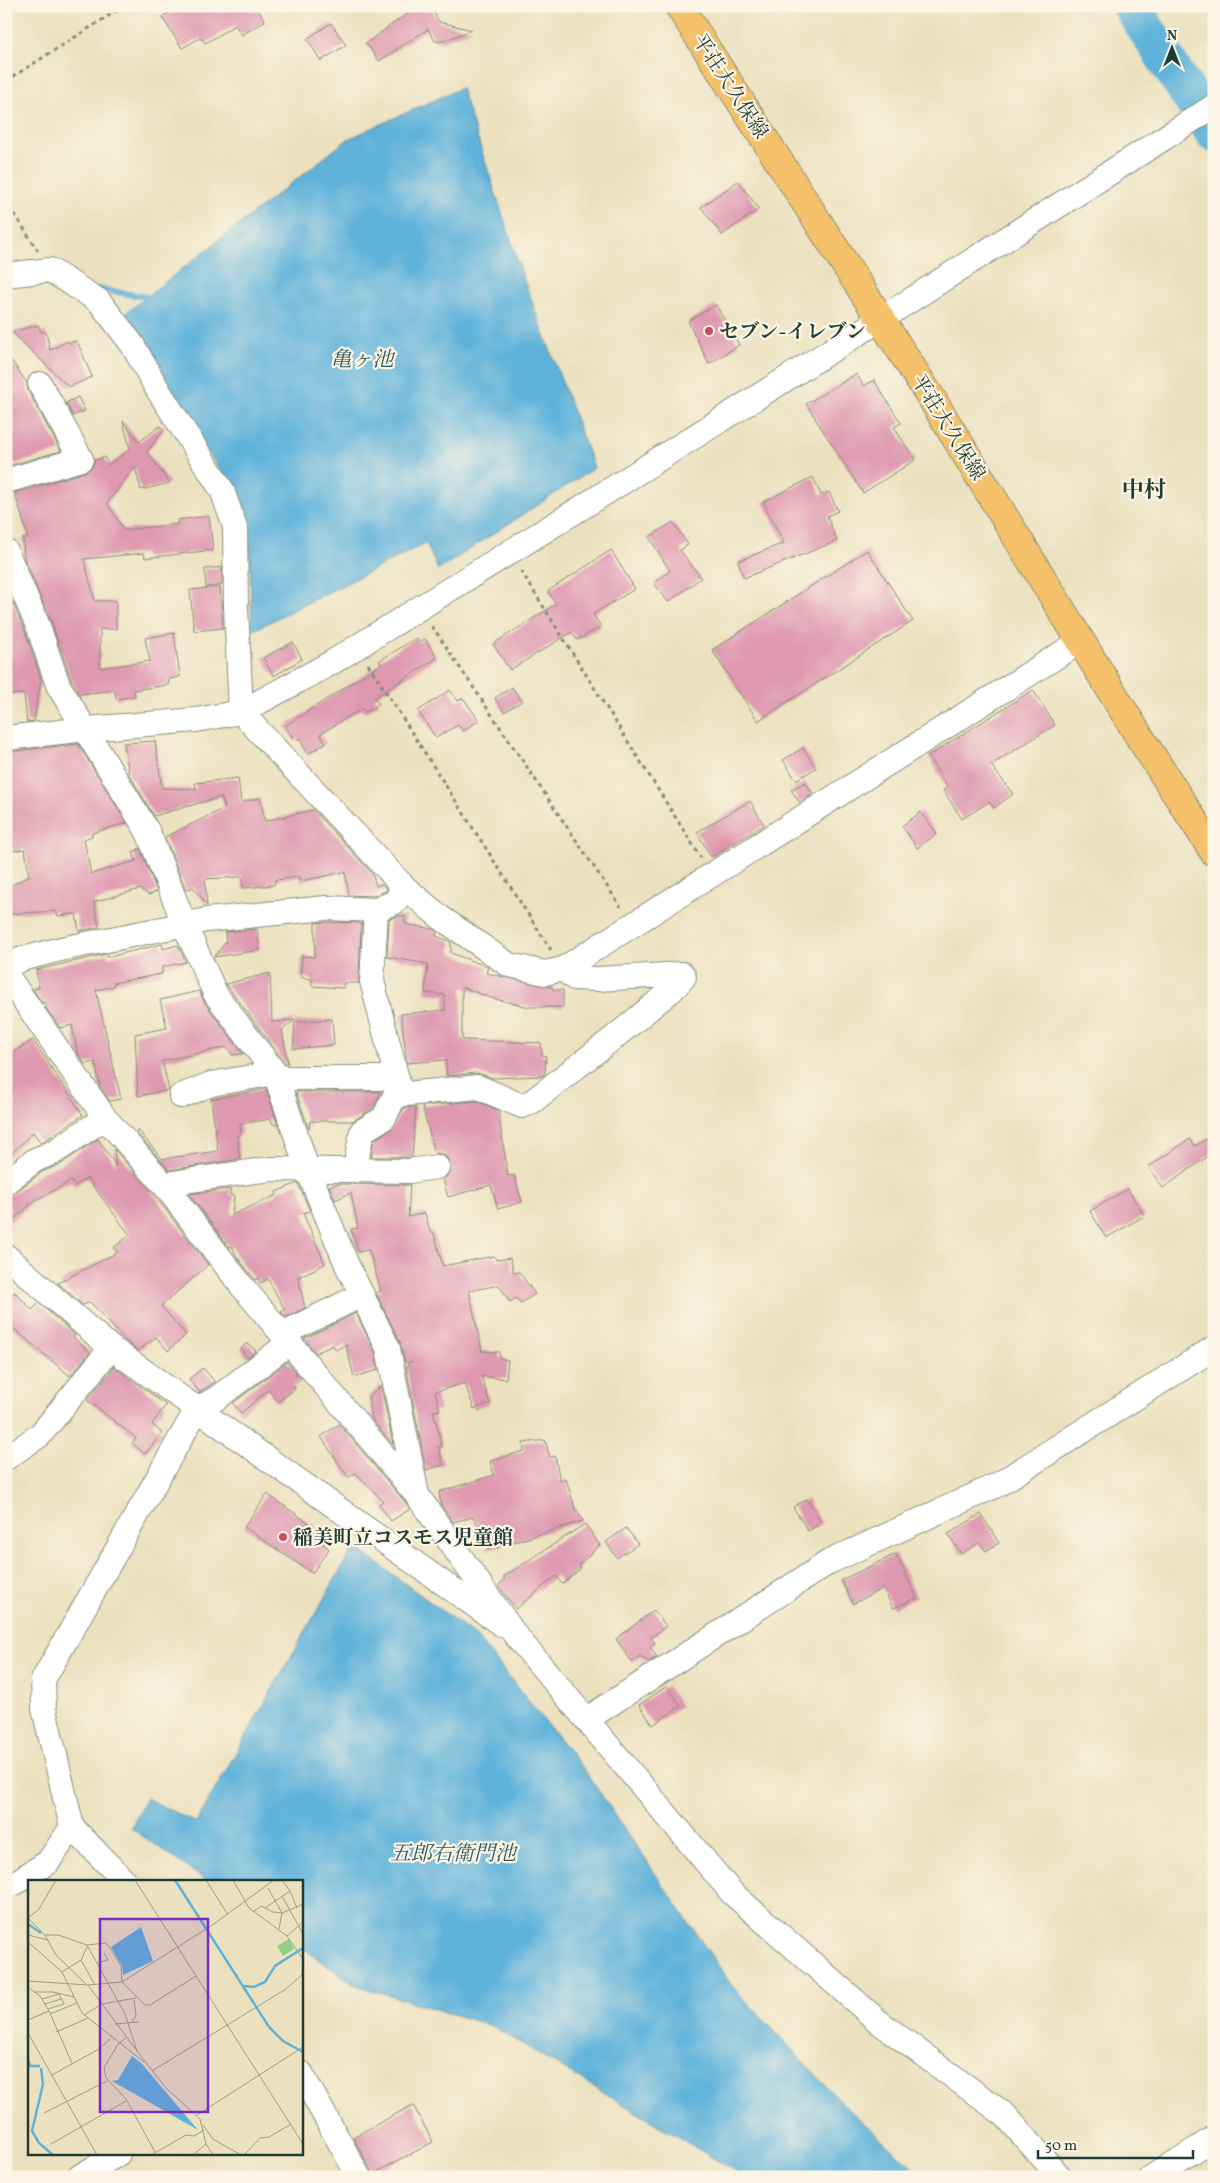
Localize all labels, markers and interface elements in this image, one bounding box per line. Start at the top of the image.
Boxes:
north arrow [1148,22,1198,72]
text: N [1167,27,1177,46]
street label: 平荘大久保線 [685,29,774,145]
place label: セブン-イレブン [719,319,866,347]
marker: セブン-イレブン [703,325,715,337]
water label: 亀ヶ池 [331,346,395,375]
street label: 平荘大久保線 [904,370,991,486]
district label: 中村 [1122,476,1166,507]
place label: 稲美町立コスモス児童館 [293,1525,513,1553]
marker: 稲美町立コスモス児童館 [277,1531,289,1543]
water label: 五郎右衛門池 [390,1840,518,1869]
inset map [28,1880,302,2156]
scale bar [1038,2128,1192,2160]
text: 50 m [1045,2136,1077,2157]

